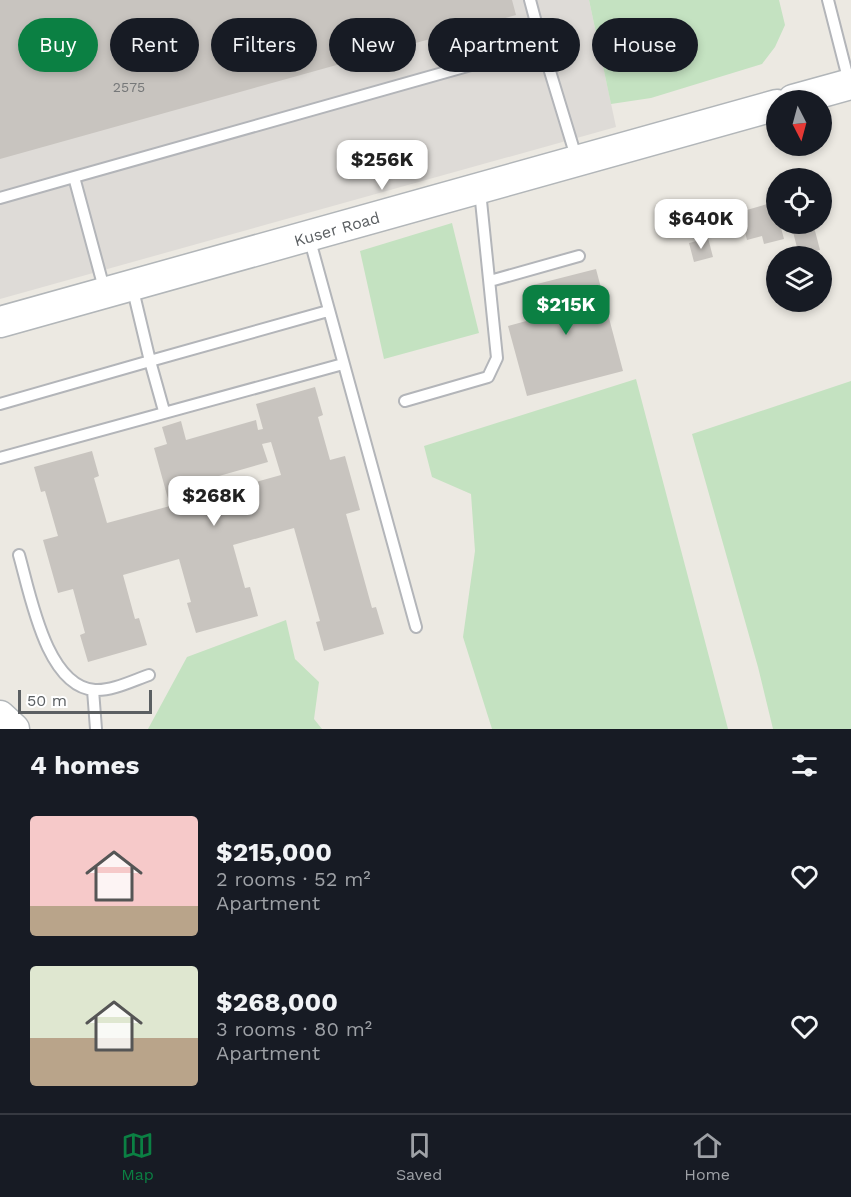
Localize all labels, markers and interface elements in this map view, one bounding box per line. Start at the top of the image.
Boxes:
chip: Buy [18,18,98,72]
chip: Rent [110,18,199,72]
chip: Filters [211,18,317,72]
chip: New [329,18,416,72]
chip: Apartment [428,18,580,72]
chip: House [592,18,698,72]
house number: 2575 [113,79,145,95]
north arrow [766,90,832,156]
map controls [766,90,832,312]
pin: $256K [340,140,424,191]
text: $256K [351,147,413,171]
button: locate [766,168,832,234]
pin: $640K [659,199,743,250]
text: $640K [669,206,733,230]
street label: Kuser Road [292,208,382,250]
button: layers [766,246,832,312]
pin: $215K [524,285,608,336]
text: $215K [537,292,595,316]
pin: $268K [172,476,256,527]
text: $268K [182,483,246,507]
scale bar [18,687,152,714]
text: 50 m [27,691,67,710]
icon: filters [788,749,821,782]
text: 4 homes [30,750,139,780]
text: $215,000 [216,837,332,867]
icon: home [78,840,150,912]
icon: heart [788,860,821,893]
text: 2 rooms · 52 m² [216,867,371,891]
text: Apartment [216,891,320,915]
text: $268,000 [216,987,338,1017]
icon: home [78,990,150,1062]
icon: heart [788,1010,821,1043]
text: 3 rooms · 80 m² [216,1017,372,1041]
text: Apartment [216,1041,320,1065]
tab: Map [121,1129,154,1184]
tab: Saved [396,1129,442,1184]
tab: Home [684,1129,730,1184]

